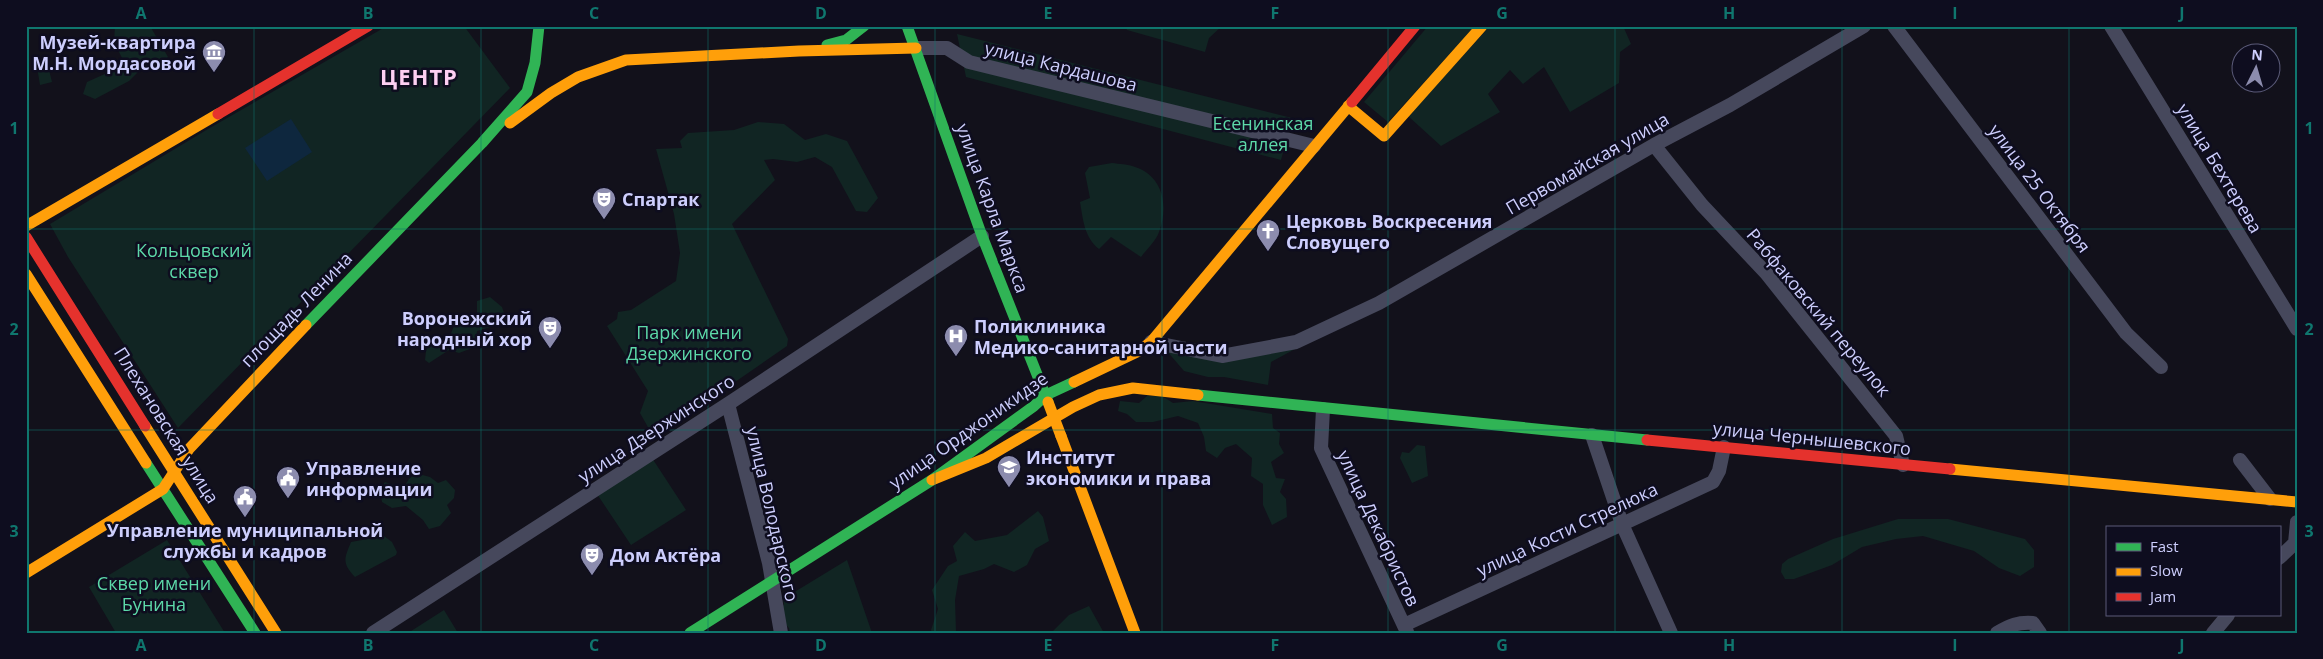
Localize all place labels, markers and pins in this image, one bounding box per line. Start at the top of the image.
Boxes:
place label: Музей-квартира М.Н. Мордасовой [32,30,196,75]
museum icon: Музей-квартира М.Н. Мордасовой [201,39,227,73]
theatre icon: Спартак [591,186,617,220]
place label: Спартак [622,187,700,211]
place label: Церковь Воскресения Словущего [1286,209,1493,254]
church icon: Церковь Воскресения Словущего [1255,218,1281,252]
place label: Воронежский народный хор [397,306,532,351]
place label: Поликлиника Медико-санитарной части [974,314,1227,359]
theatre icon: Воронежский народный хор [537,315,563,349]
hospital icon: Поликлиника Медико-санитарной части [943,323,969,357]
place label: Институт экономики и права [1026,445,1211,490]
school or university icon: Институт экономики и права [996,454,1022,488]
place label: Управление информации [306,456,432,501]
public building icon: Управление информации [275,465,301,499]
public building icon: Управление муниципальной службы и кадров [232,484,258,518]
place label: Управление муниципальной службы и кадров [107,518,383,563]
theatre icon: Дом Актёра [579,542,605,576]
place label: Дом Актёра [610,543,721,567]

